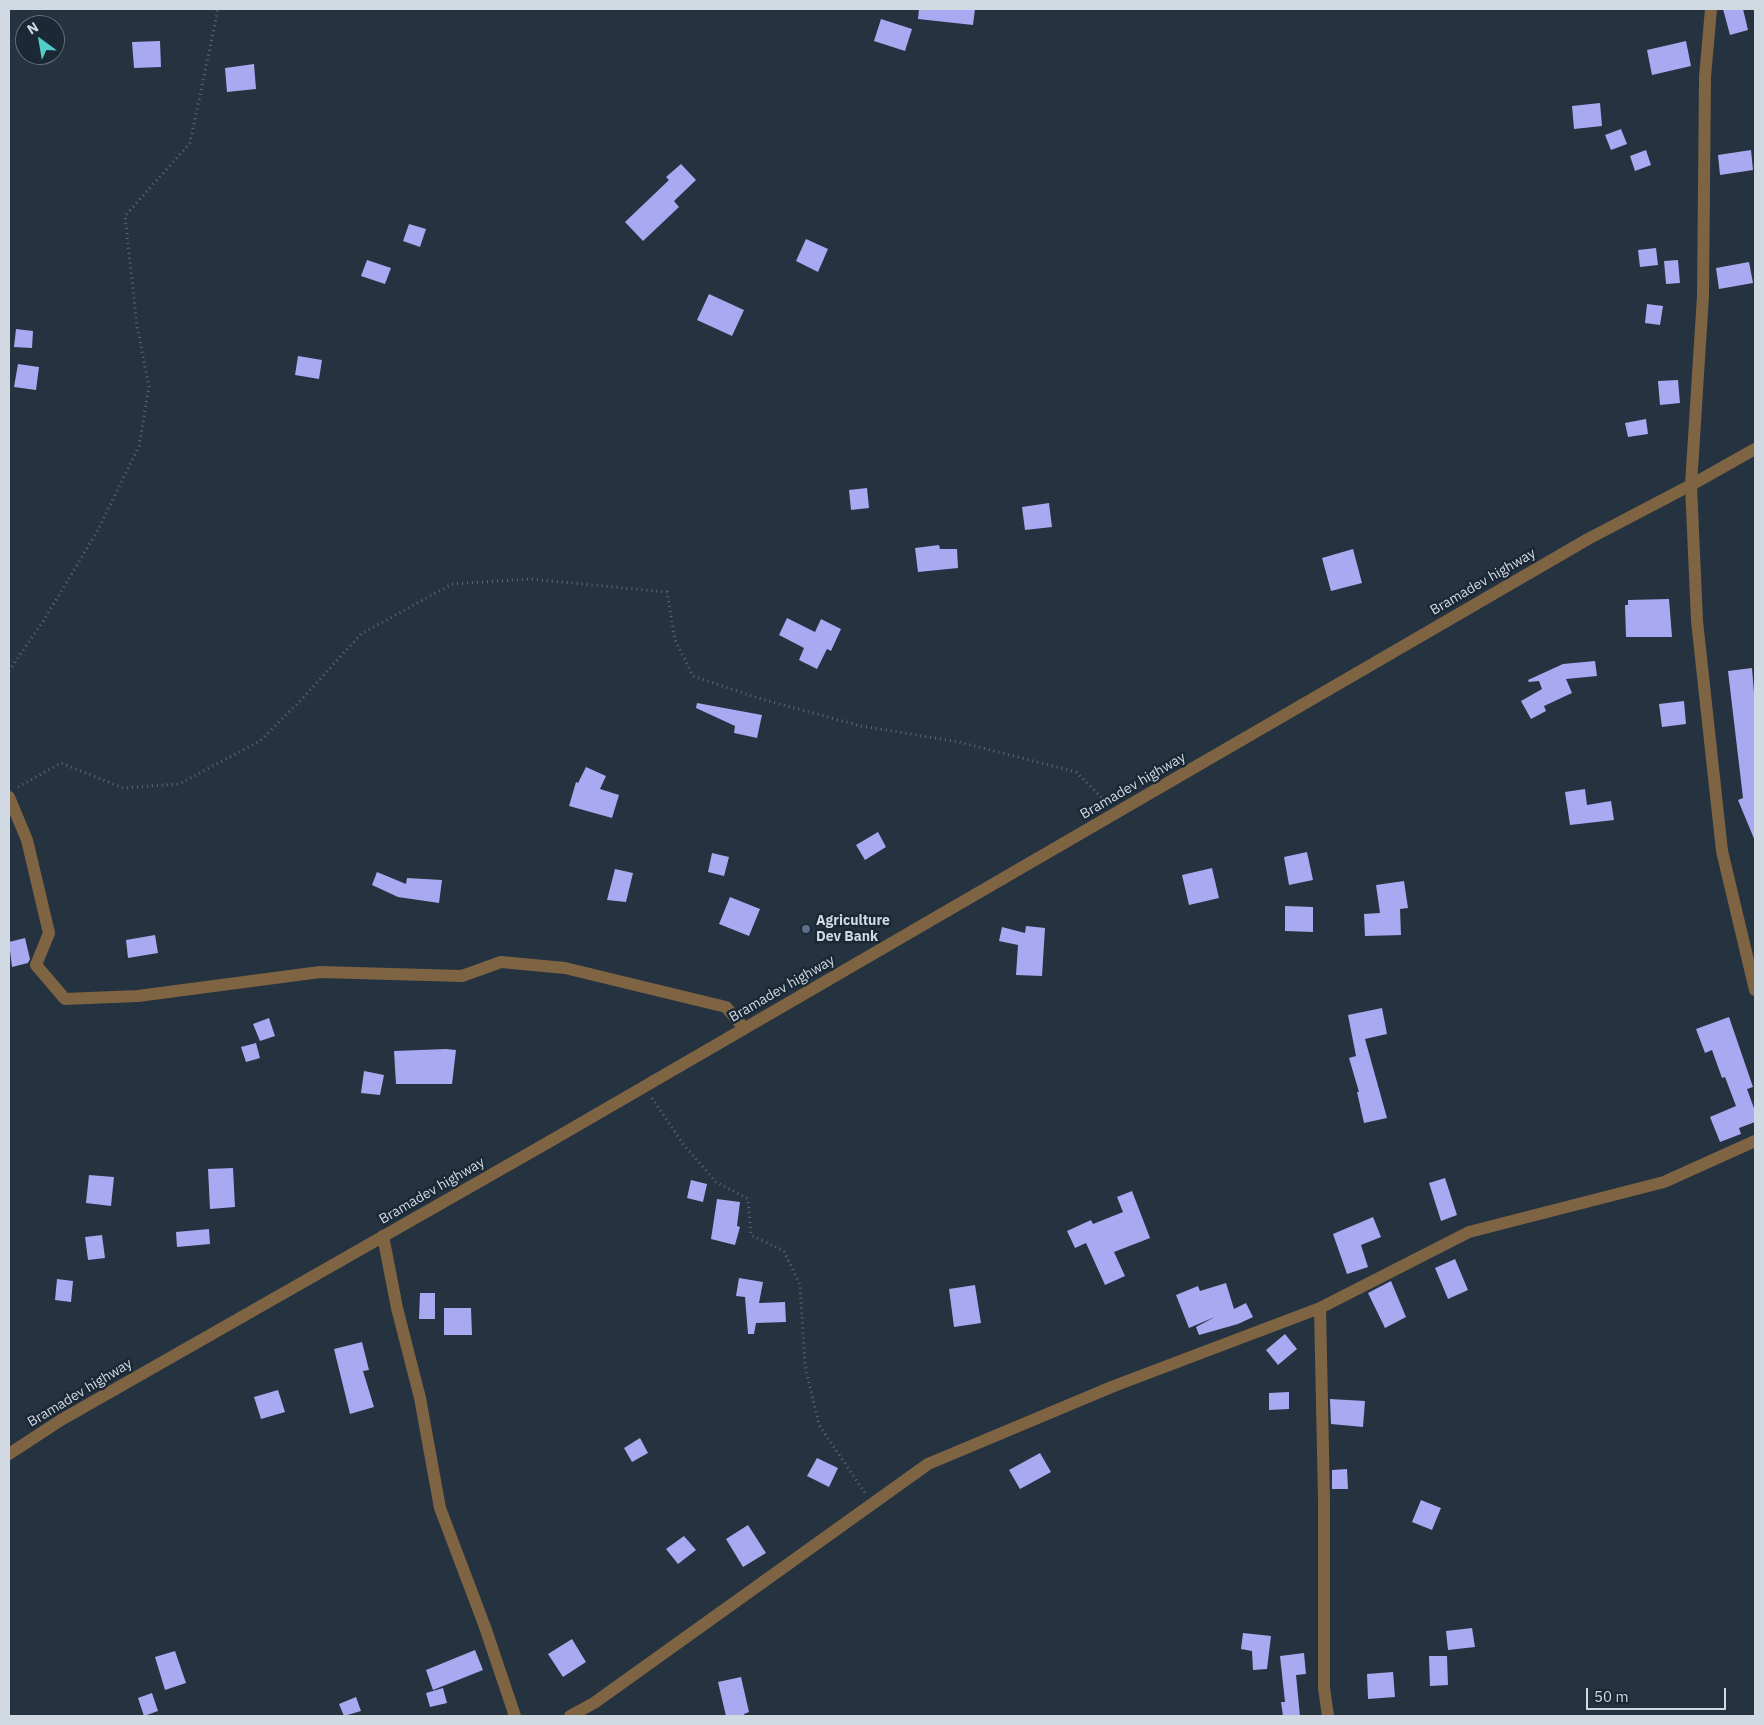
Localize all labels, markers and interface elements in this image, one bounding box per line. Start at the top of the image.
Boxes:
north arrow [15,15,65,65]
text: N [24,18,42,38]
street label: Bramadev highway [1427,545,1539,619]
street label: Bramadev highway [1077,749,1189,823]
place label: Agriculture Dev Bank [816,913,890,946]
marker: Agriculture Dev Bank [800,923,812,935]
street label: Bramadev highway [726,952,838,1026]
street label: Bramadev highway [376,1154,488,1228]
street label: Bramadev highway [25,1355,135,1431]
scale bar [1589,1678,1729,1710]
text: 50 m [1594,1687,1629,1706]

